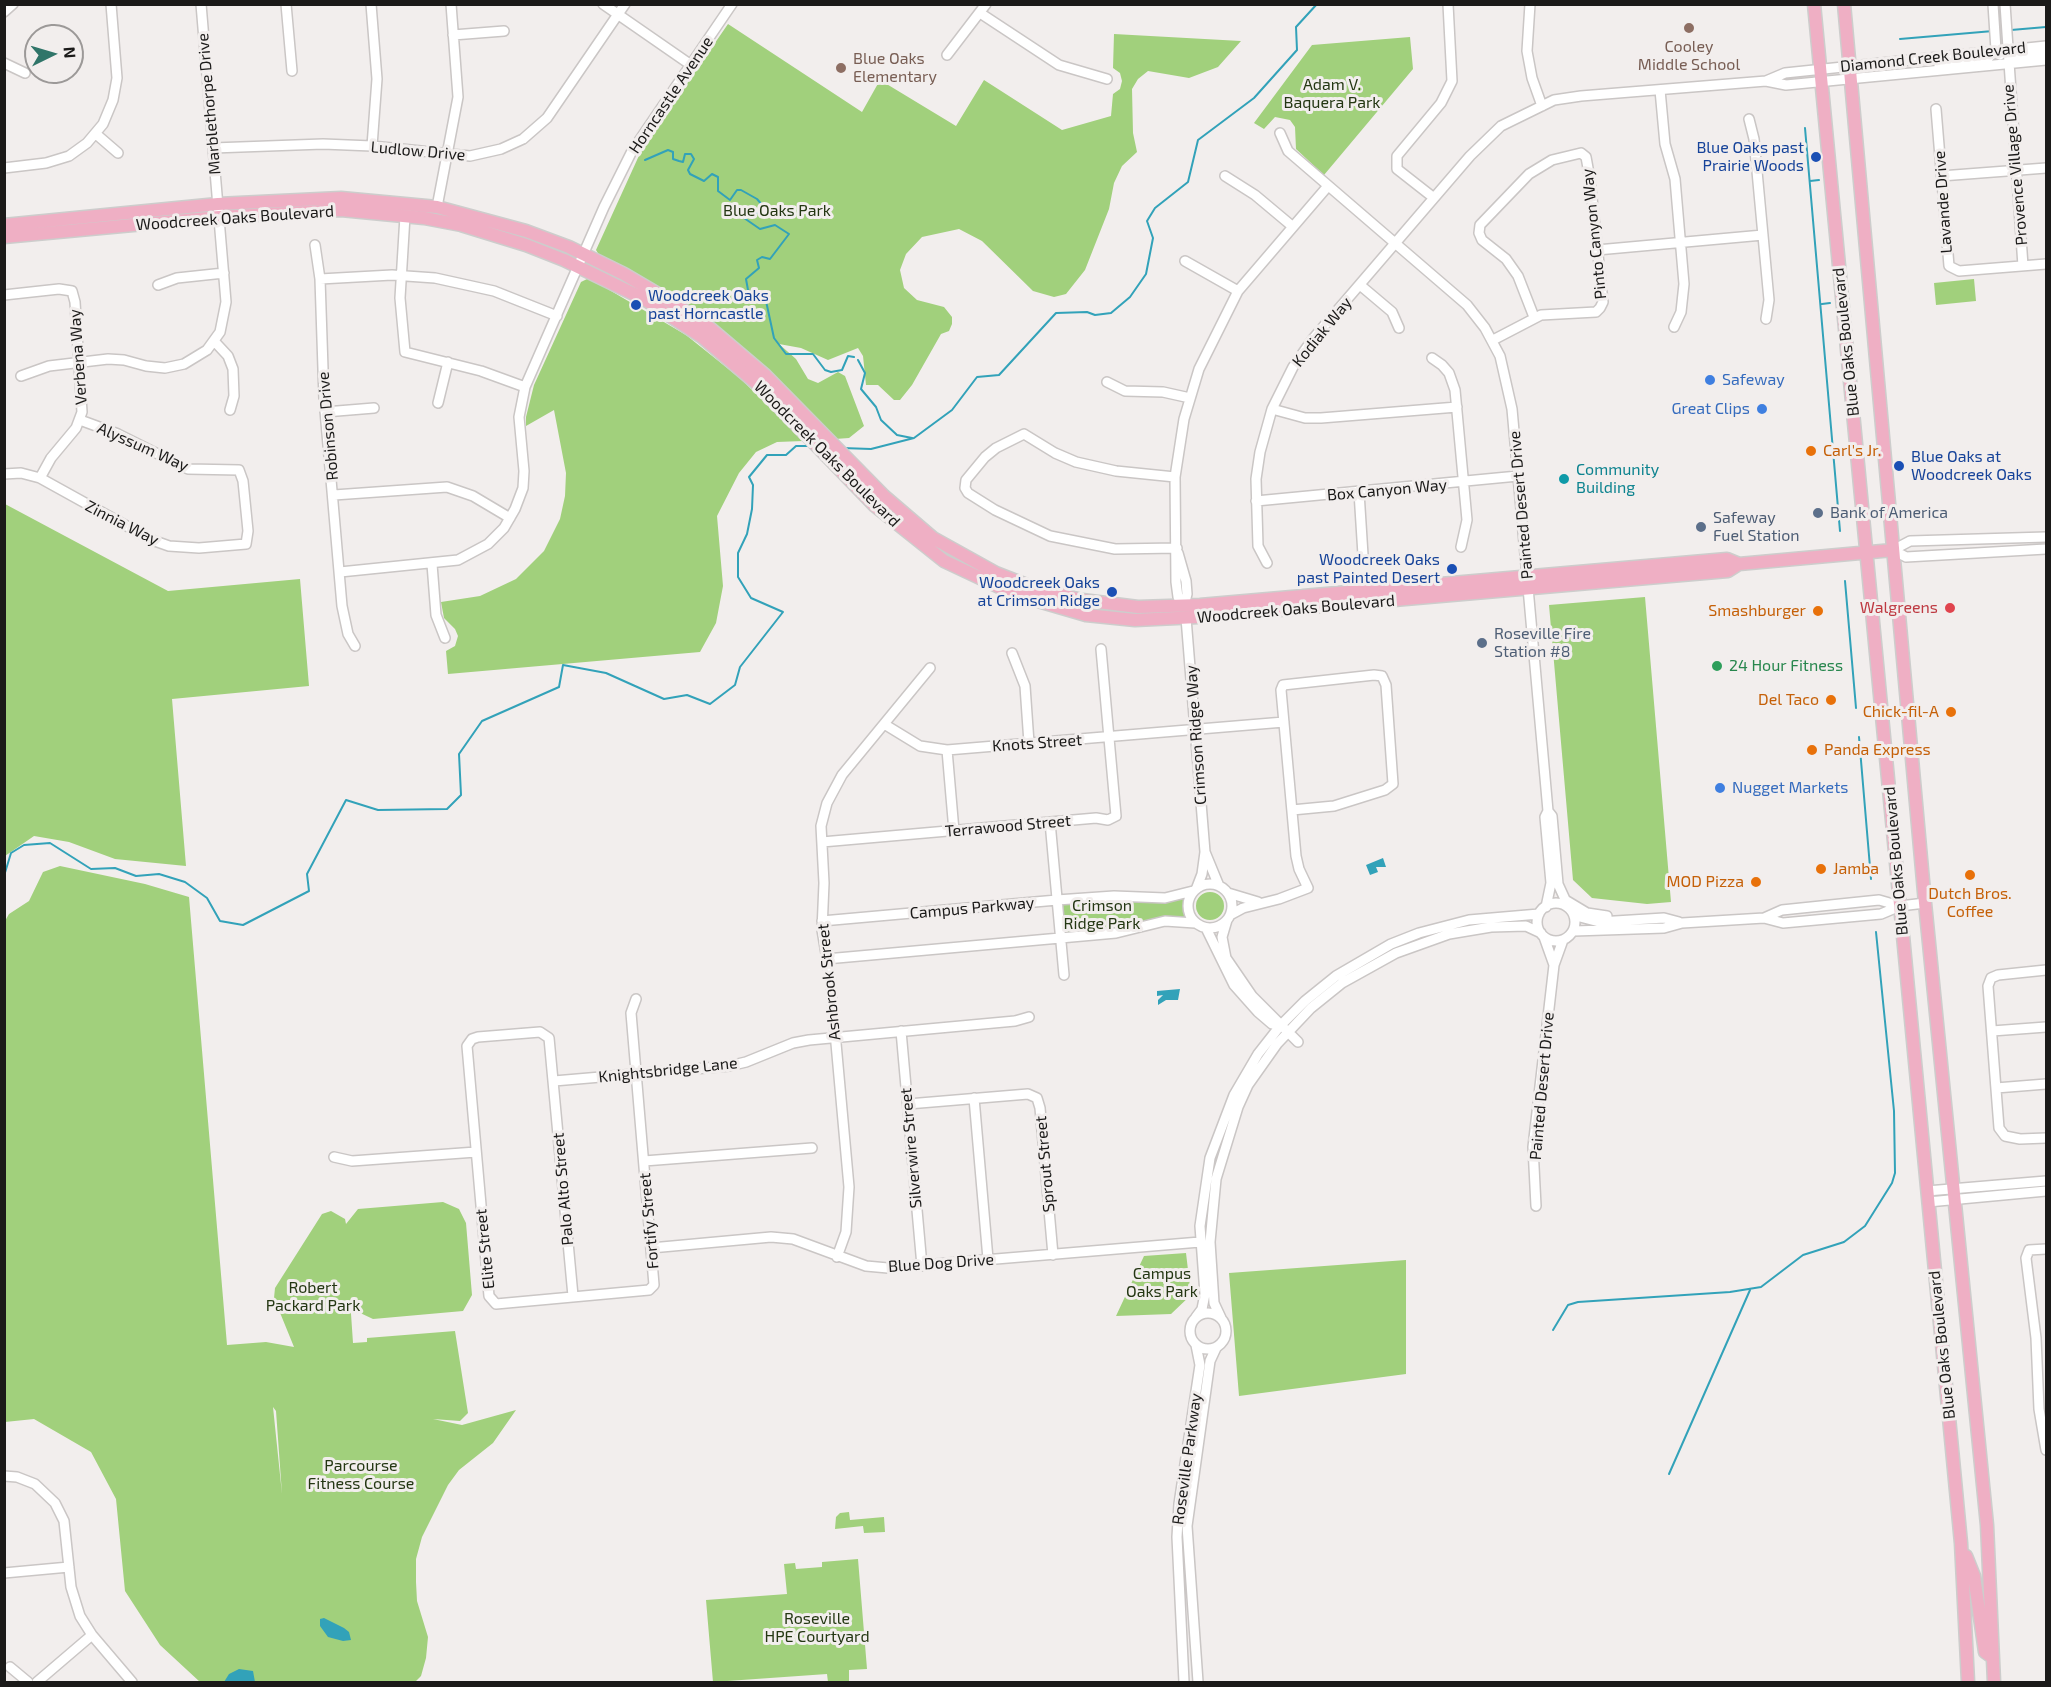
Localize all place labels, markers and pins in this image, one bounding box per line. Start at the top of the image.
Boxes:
marker: Cooley Middle School [1682,21,1696,35]
place label: Cooley Middle School [1638,37,1740,75]
place label: Blue Oaks Elementary [853,49,937,87]
marker: Blue Oaks Elementary [834,61,848,75]
place label: Blue Oaks past Prairie Woods [1696,138,1804,176]
marker: Blue Oaks past Prairie Woods [1809,150,1823,164]
place label: Woodcreek Oaks past Horncastle [648,286,769,324]
marker: Woodcreek Oaks past Horncastle [629,298,643,312]
place label: Safeway [1722,370,1785,390]
marker: Safeway [1703,373,1717,387]
place label: Great Clips [1671,399,1750,419]
marker: Great Clips [1755,402,1769,416]
place label: Carl's Jr. [1823,441,1881,461]
marker: Carl's Jr. [1804,444,1818,458]
place label: Blue Oaks at Woodcreek Oaks [1911,447,2032,485]
marker: Blue Oaks at Woodcreek Oaks [1892,459,1906,473]
place label: Community Building [1576,460,1659,498]
marker: Community Building [1557,472,1571,486]
place label: Bank of America [1830,503,1948,523]
marker: Bank of America [1811,506,1825,520]
place label: Safeway Fuel Station [1713,508,1800,546]
marker: Safeway Fuel Station [1694,520,1708,534]
place label: Woodcreek Oaks past Painted Desert [1297,550,1440,588]
marker: Woodcreek Oaks past Painted Desert [1445,562,1459,576]
place label: Woodcreek Oaks at Crimson Ridge [977,573,1100,611]
marker: Woodcreek Oaks at Crimson Ridge [1105,585,1119,599]
place label: Walgreens [1860,598,1938,618]
place label: Smashburger [1708,601,1806,621]
marker: Walgreens [1943,601,1957,615]
marker: Smashburger [1811,604,1825,618]
place label: Roseville Fire Station #8 [1494,624,1591,662]
marker: Roseville Fire Station #8 [1475,636,1489,650]
place label: 24 Hour Fitness [1729,656,1843,676]
marker: 24 Hour Fitness [1710,659,1724,673]
place label: Del Taco [1758,690,1819,710]
marker: Del Taco [1824,693,1838,707]
place label: Chick-fil-A [1863,702,1939,722]
marker: Chick-fil-A [1944,705,1958,719]
place label: Panda Express [1824,740,1931,760]
marker: Panda Express [1805,743,1819,757]
place label: Nugget Markets [1732,778,1848,798]
marker: Nugget Markets [1713,781,1727,795]
place label: Jamba [1833,859,1879,879]
marker: Jamba [1814,862,1828,876]
marker: Dutch Bros. Coffee [1963,868,1977,882]
place label: MOD Pizza [1667,872,1744,892]
marker: MOD Pizza [1749,875,1763,889]
place label: Dutch Bros. Coffee [1928,884,2012,922]

